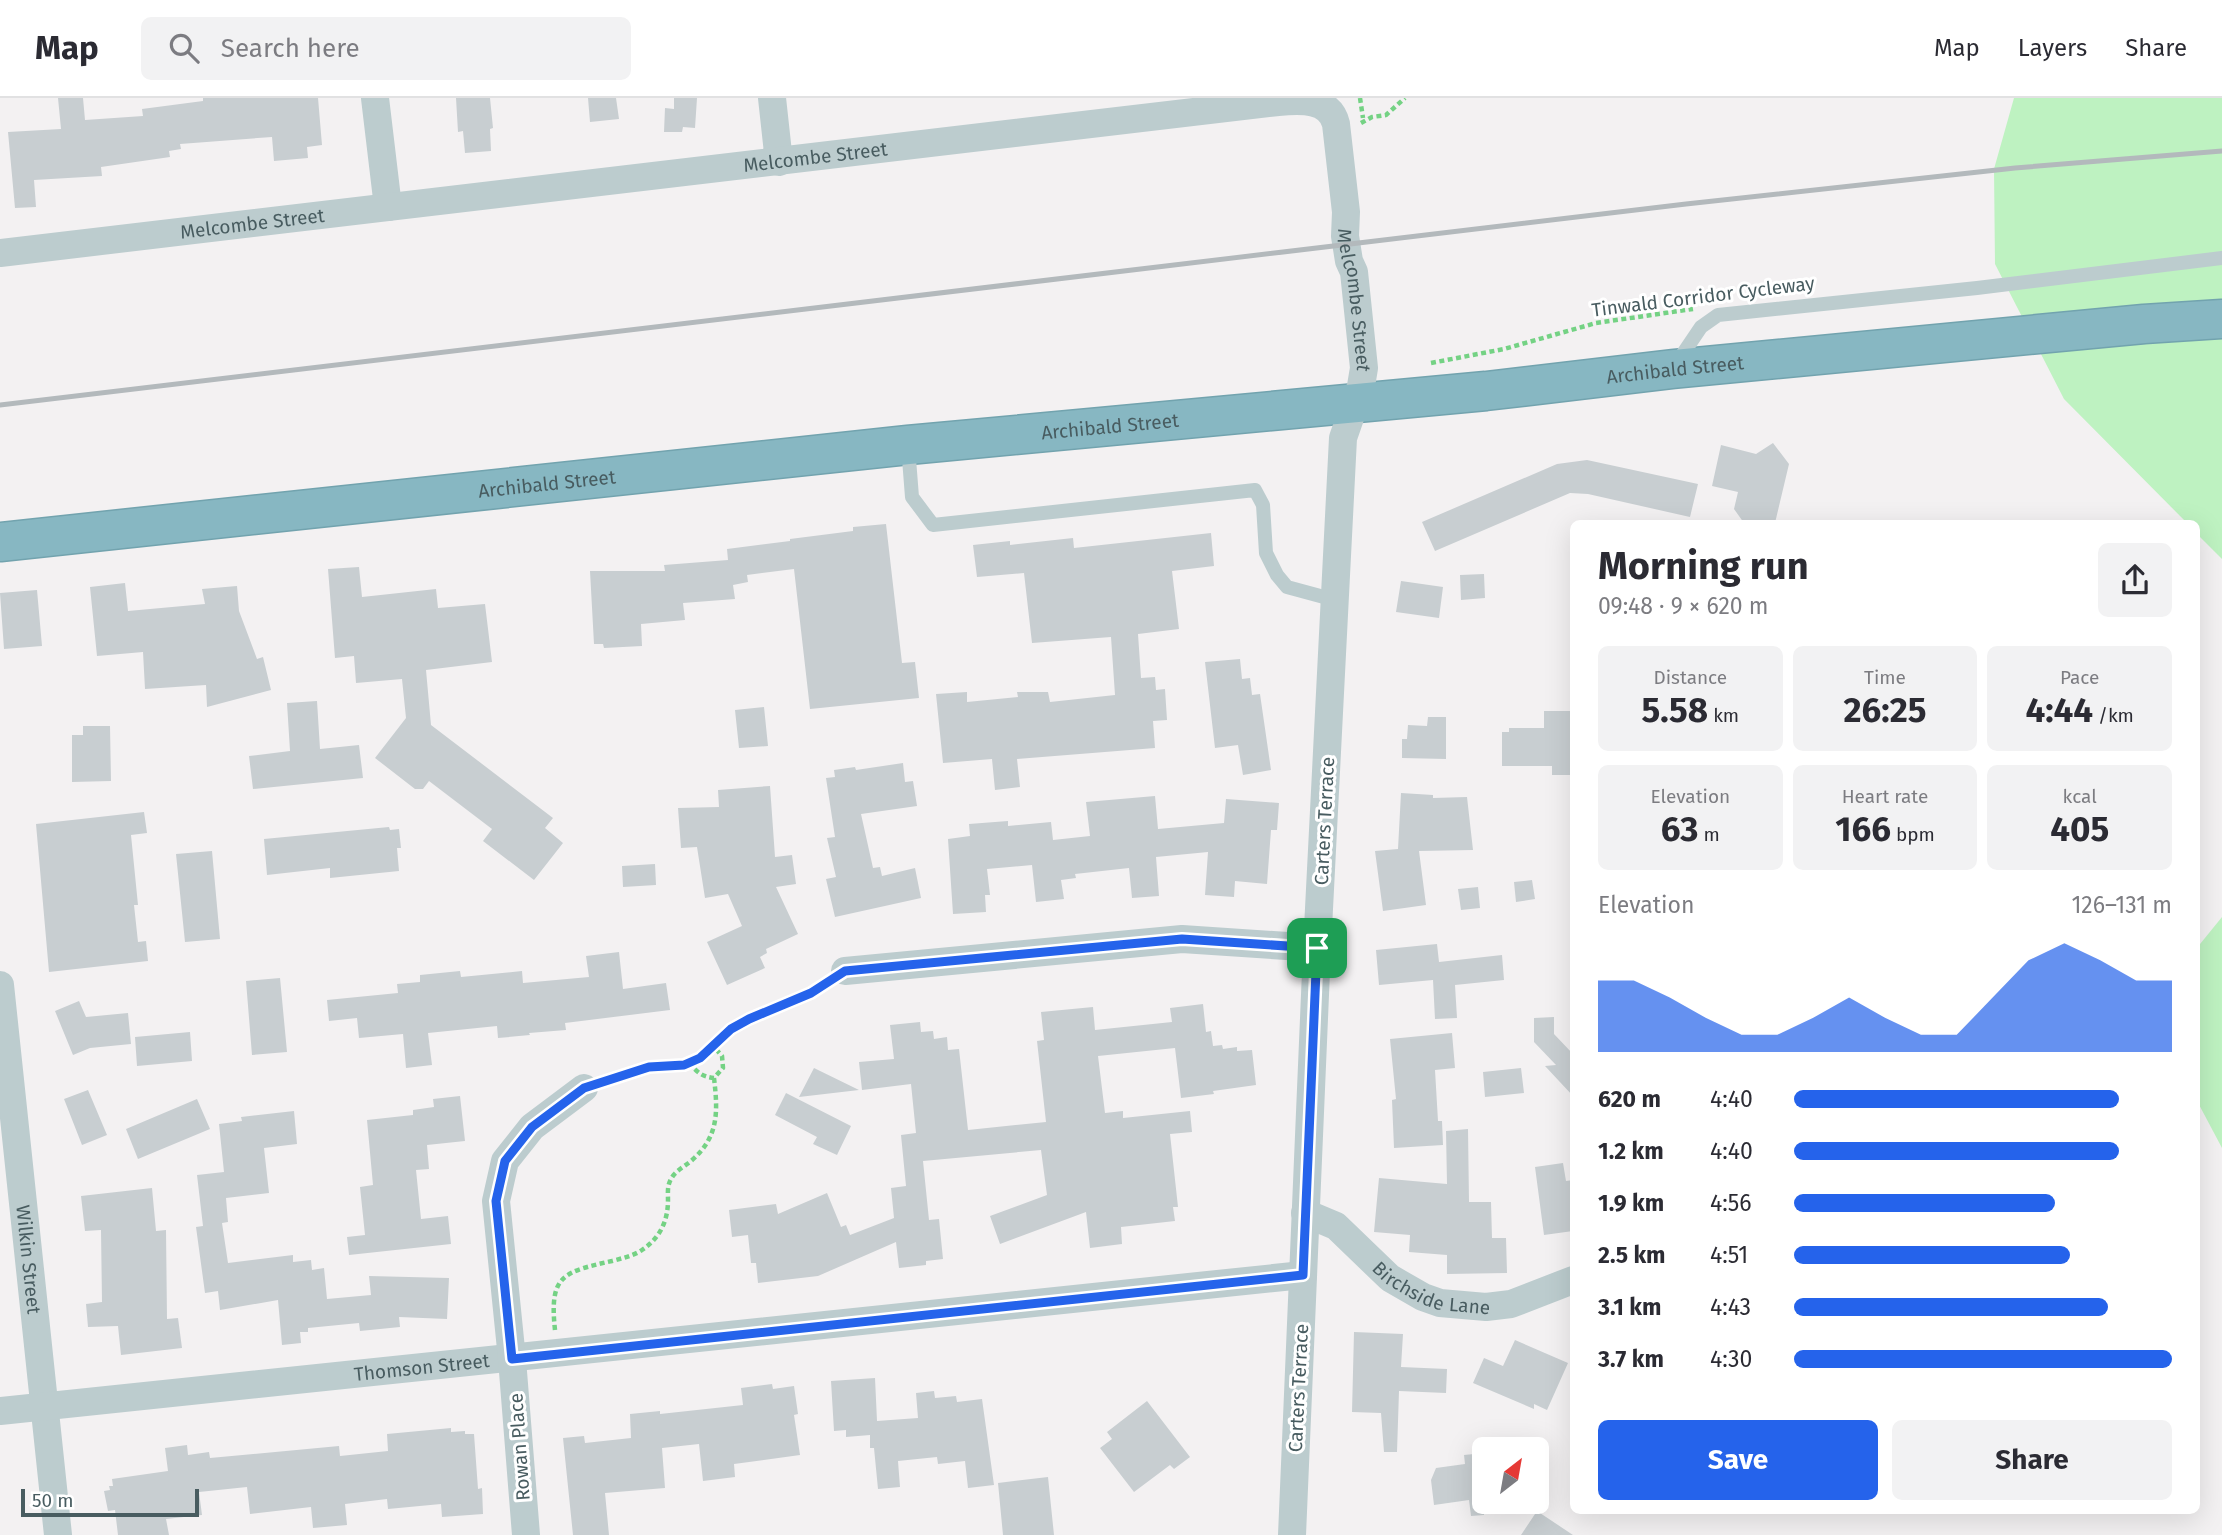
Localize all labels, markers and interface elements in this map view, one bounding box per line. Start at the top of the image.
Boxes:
search box [141,17,631,80]
text: Map [35,28,99,68]
icon: search [165,29,203,67]
text: Search here [221,33,360,64]
text: Map [1934,34,1980,62]
text: Layers [2018,34,2087,62]
text: Share [2125,34,2187,62]
street label: Melcombe Street [742,137,889,177]
street label: Melcombe Street [179,204,326,244]
street label: Melcombe Street [1333,228,1375,374]
street label: Tinwald Corridor Cycleway [1590,271,1817,322]
street label: Archibald Street [1605,351,1745,389]
street label: Archibald Street [1040,409,1180,444]
street label: Archibald Street [477,465,617,503]
text: Morning run [1598,543,1809,589]
button: share [2098,543,2172,617]
text: 09:48 · 9 × 620 m [1598,592,1768,620]
text: Distance [1653,666,1727,689]
text: Time [1864,666,1906,689]
text: Pace [2060,666,2099,689]
text: 5.58 [1642,689,1708,731]
text: 26:25 [1843,689,1927,731]
text: 4:44 [2025,689,2093,731]
text: km [1708,704,1739,727]
text: /km [2093,704,2134,727]
street label: Carters Terrace [1310,756,1339,886]
text: Elevation [1651,785,1730,808]
text: Heart rate [1842,785,1928,808]
text: kcal [2063,785,2097,808]
text: 63 [1661,808,1698,850]
text: 166 [1835,808,1891,850]
text: 405 [2050,808,2109,850]
text: m [1698,823,1720,846]
text: bpm [1891,823,1935,846]
text: Elevation [1598,891,1694,919]
text: 126–131 m [2071,891,2172,919]
pin [1287,918,1347,978]
icon: arrive [1298,929,1336,967]
text: 620 m [1598,1085,1661,1113]
text: 4:40 [1710,1085,1753,1113]
text: 1.2 km [1598,1137,1664,1165]
text: 4:40 [1710,1137,1753,1165]
text: 1.9 km [1598,1189,1664,1217]
text: 4:56 [1710,1189,1752,1217]
street label: Wilkin Street [11,1204,46,1315]
text: 2.5 km [1598,1241,1666,1269]
text: 4:51 [1710,1241,1748,1269]
street label: Birchside Lane [1368,1256,1491,1319]
text: 3.1 km [1598,1293,1661,1321]
text: 4:43 [1710,1293,1751,1321]
street label: Carters Terrace [1284,1323,1313,1453]
text: 3.7 km [1598,1345,1664,1373]
text: 4:30 [1710,1345,1752,1373]
street label: Thomson Street [353,1349,491,1386]
street label: Rowan Place [504,1392,535,1502]
button: Save [1598,1420,1878,1500]
button: Share [1892,1420,2172,1500]
north arrow [1472,1437,1549,1514]
map controls [1472,1437,1549,1514]
scale bar [21,1486,200,1518]
text: 50 m [32,1489,73,1512]

